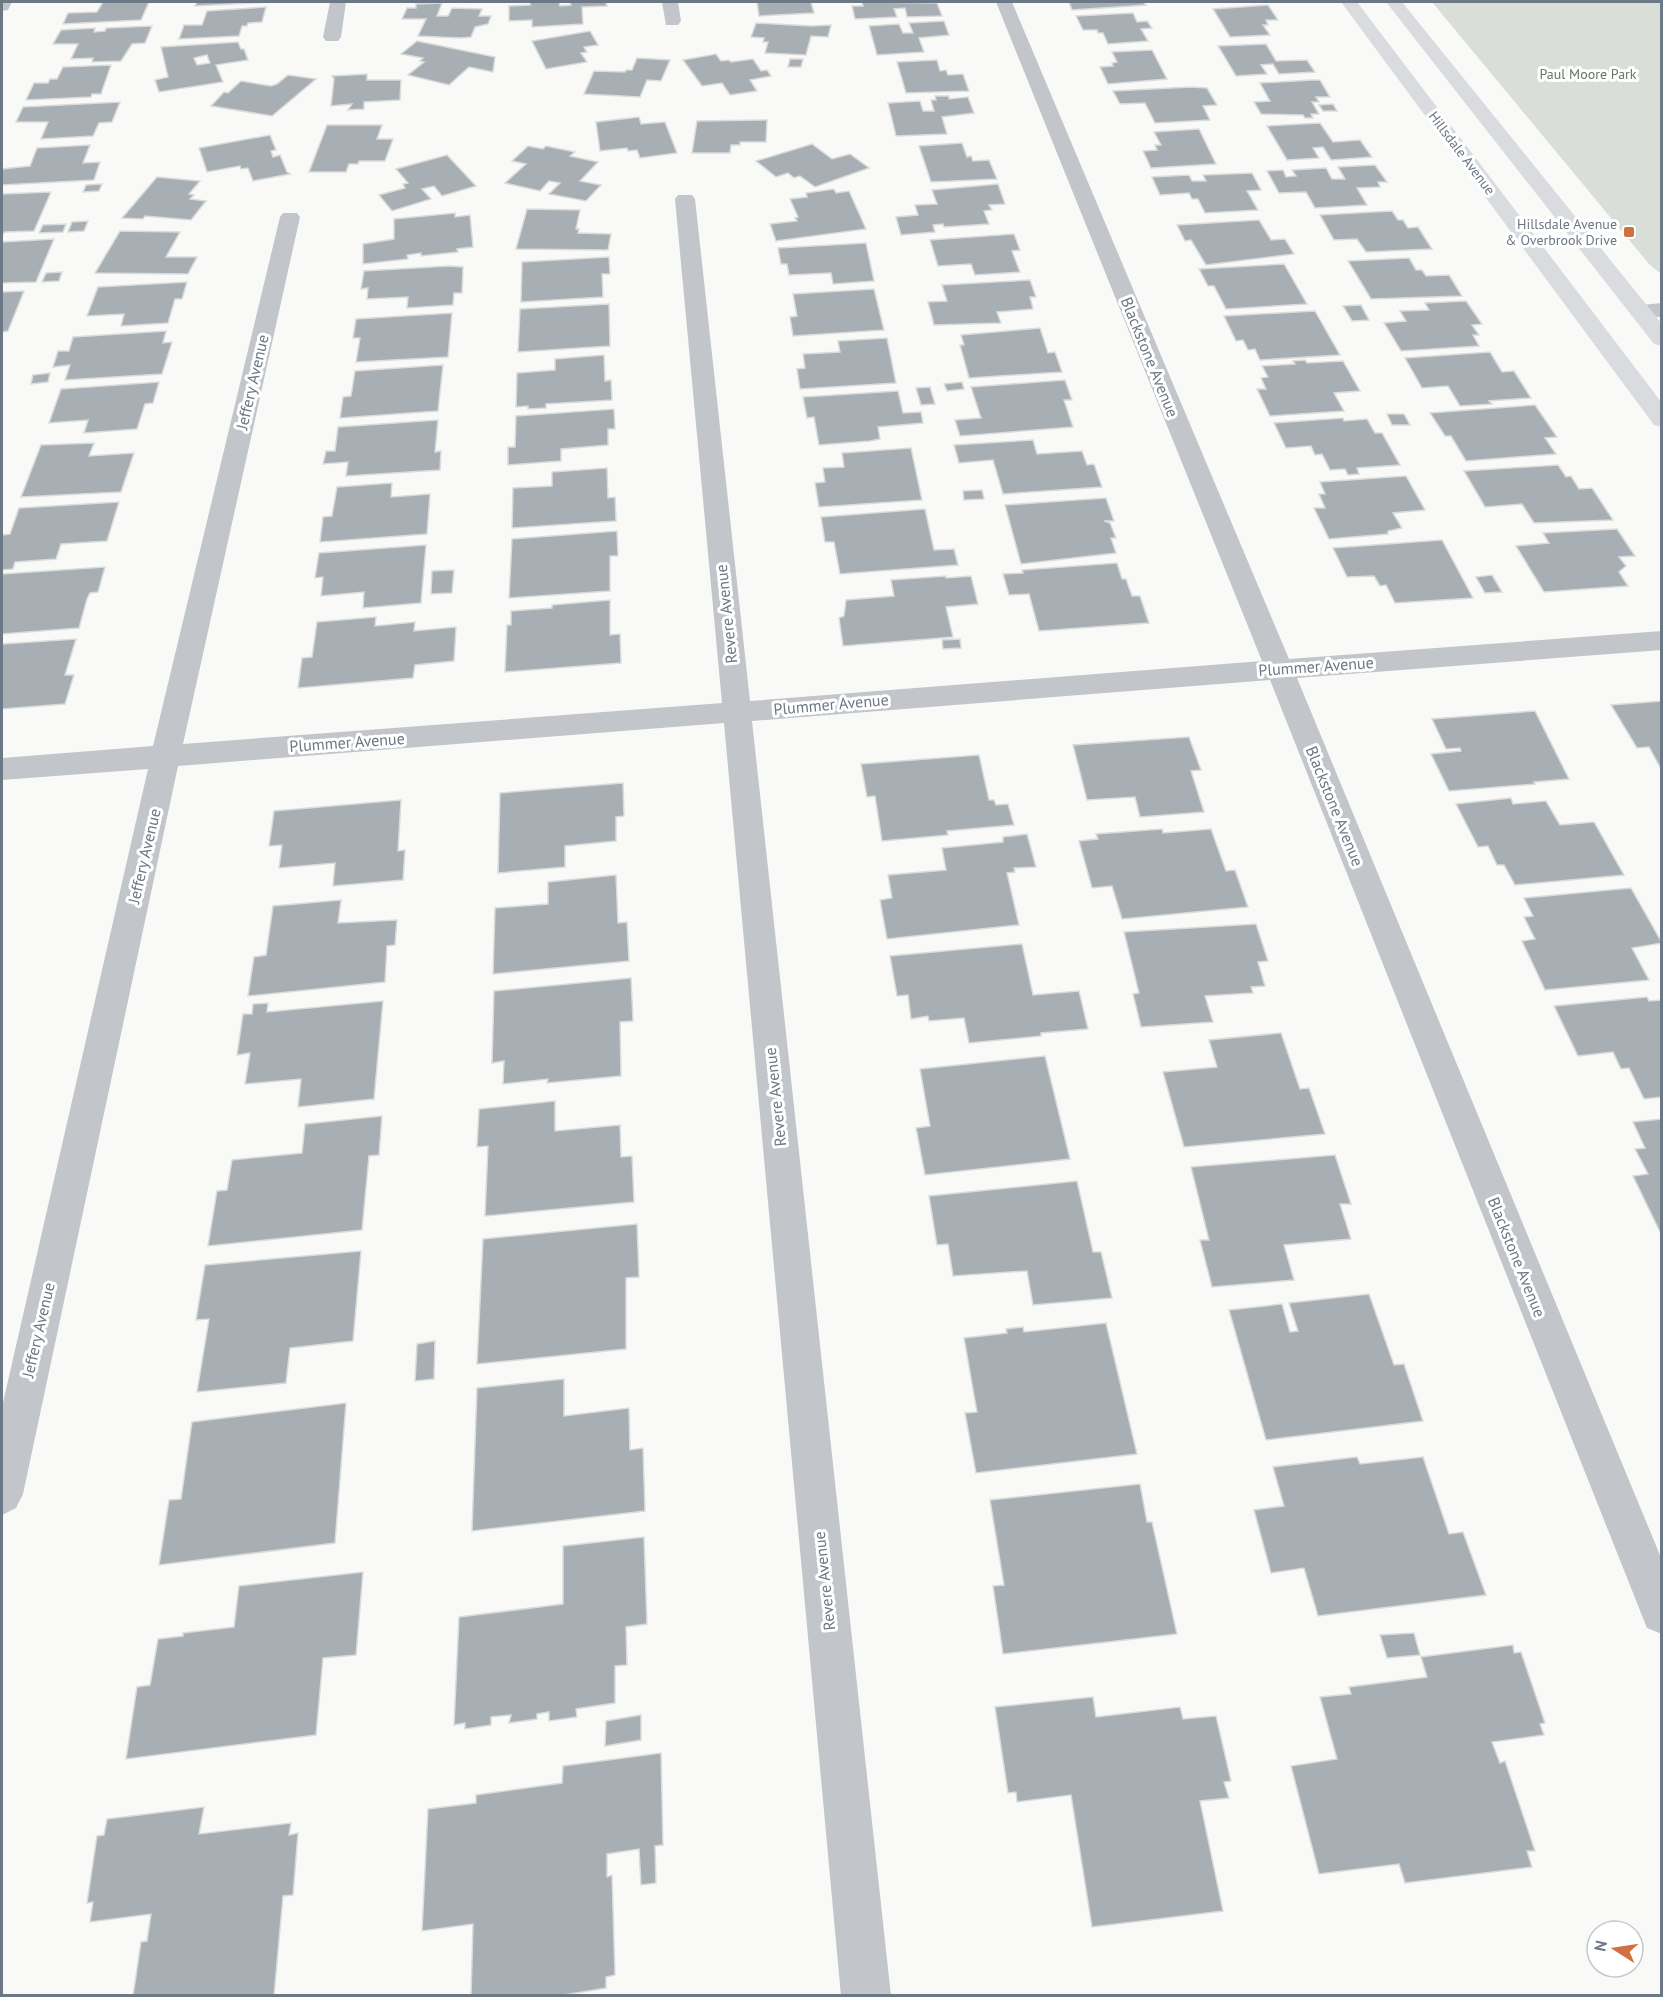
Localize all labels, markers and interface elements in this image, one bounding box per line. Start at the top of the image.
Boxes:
park label: Paul Moore Park [1539,65,1637,83]
street label: Hillsdale Avenue [1425,108,1499,198]
place label: Hillsdale Avenue & Overbrook Drive [1505,215,1617,249]
marker: Hillsdale Avenue & Overbrook Drive [1622,225,1636,239]
street label: Blackstone Avenue [1117,294,1183,420]
street label: Jeffery Avenue [231,332,273,432]
street label: Revere Avenue [711,563,741,665]
street label: Plummer Avenue [1258,652,1374,680]
street label: Plummer Avenue [773,689,889,719]
street label: Plummer Avenue [289,728,405,756]
street label: Blackstone Avenue [1302,743,1368,869]
street label: Jeffery Avenue [123,806,165,906]
street label: Revere Avenue [760,1046,790,1148]
street label: Blackstone Avenue [1484,1194,1550,1320]
street label: Jeffery Avenue [17,1280,59,1380]
street label: Revere Avenue [809,1530,839,1632]
north arrow [1585,1919,1645,1979]
text: N [1589,1939,1611,1953]

